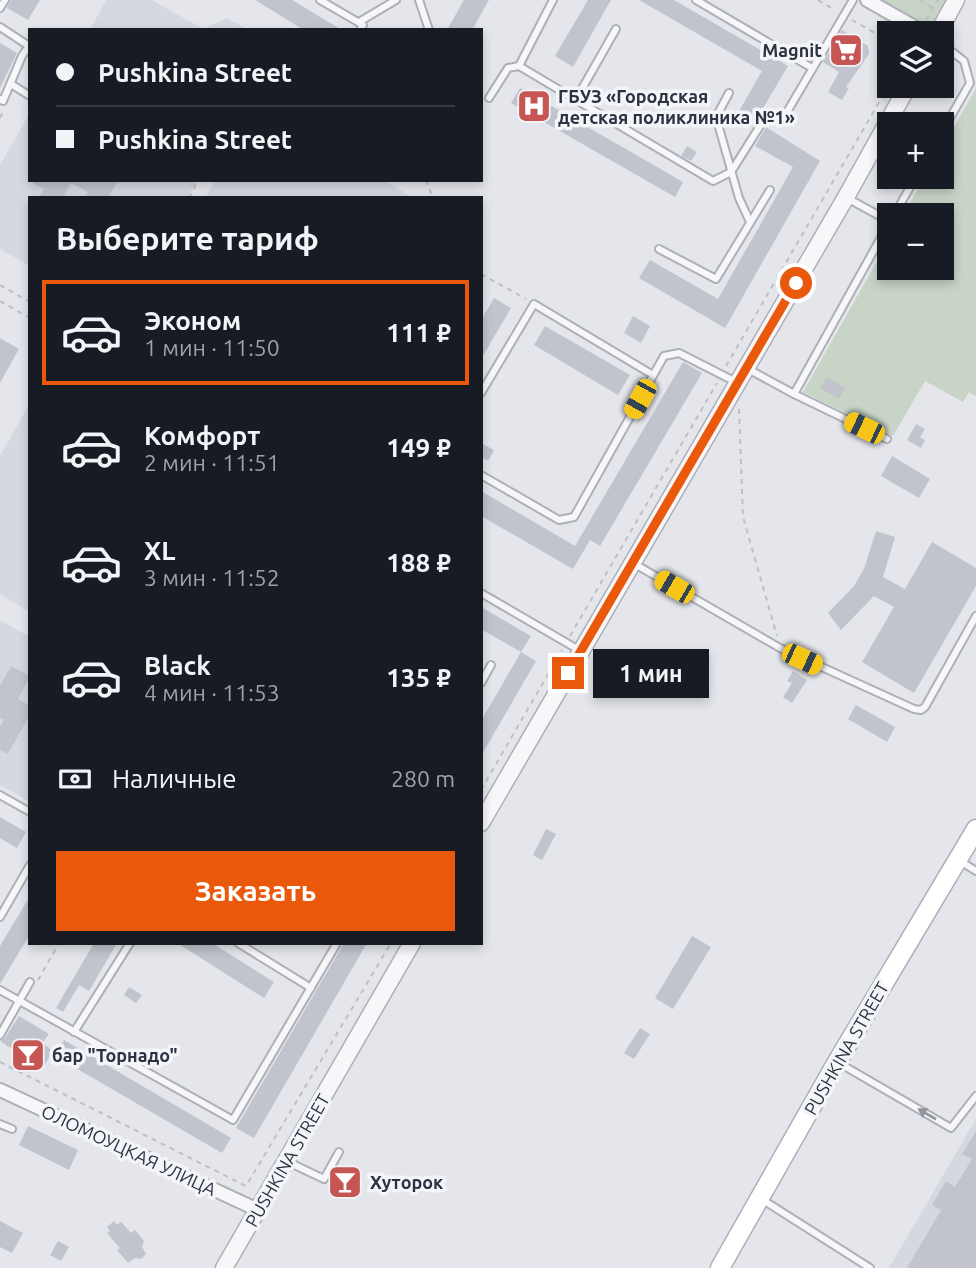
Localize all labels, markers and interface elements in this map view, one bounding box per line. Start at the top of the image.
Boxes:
map controls [877,21,954,280]
button: layers [877,21,954,98]
supermarket icon: Magnit [827,31,865,69]
place label: Magnit [762,40,822,60]
text: Pushkina Street [98,58,292,87]
place label: ГБУЗ «Городская детская поликлиника №1» [558,86,795,127]
hospital icon: ГБУЗ «Городская детская поликлиника №1» [515,87,553,125]
button: + [877,112,954,189]
text: Pushkina Street [98,125,292,154]
button: − [877,203,954,280]
text: Выберите тариф [56,220,319,256]
route start [780,267,812,299]
icon: car [60,301,123,364]
text: Эконом [144,306,241,335]
text: 111 ₽ [386,318,451,347]
text: 1 мин · 11:50 [144,335,280,360]
car [621,376,660,422]
car [841,409,888,447]
icon: car [60,416,123,479]
text: Комфорт [144,421,260,450]
text: 149 ₽ [386,433,451,462]
text: 2 мин · 11:51 [144,450,280,475]
icon: car [60,531,123,594]
text: XL [144,536,175,565]
text: 188 ₽ [386,548,451,577]
text: 3 мин · 11:52 [144,565,280,590]
car [651,567,698,607]
car [779,641,826,677]
icon: car [60,646,123,709]
callout: 1 мин [592,648,708,698]
text: Black [144,651,211,680]
route end [552,657,584,689]
text: 1 мин [619,661,683,686]
text: 135 ₽ [386,663,451,692]
text: 4 мин · 11:53 [144,680,280,705]
icon: cash [56,760,94,798]
text: Наличные [112,764,237,793]
text: 280 m [391,766,455,791]
button: Заказать [56,851,455,931]
street label: PUSHKINA STREET [800,978,892,1118]
bar icon: бар "Торнадо" [9,1036,47,1074]
place label: бар "Торнадо" [52,1045,178,1065]
street label: PUSHKINA STREET [241,1090,333,1230]
street label: ОЛОМОУЦКАЯ УЛИЦА [39,1101,220,1199]
one-way arrow [917,1108,936,1120]
bar icon: Хуторок [326,1163,364,1201]
place label: Хуторок [370,1172,444,1192]

